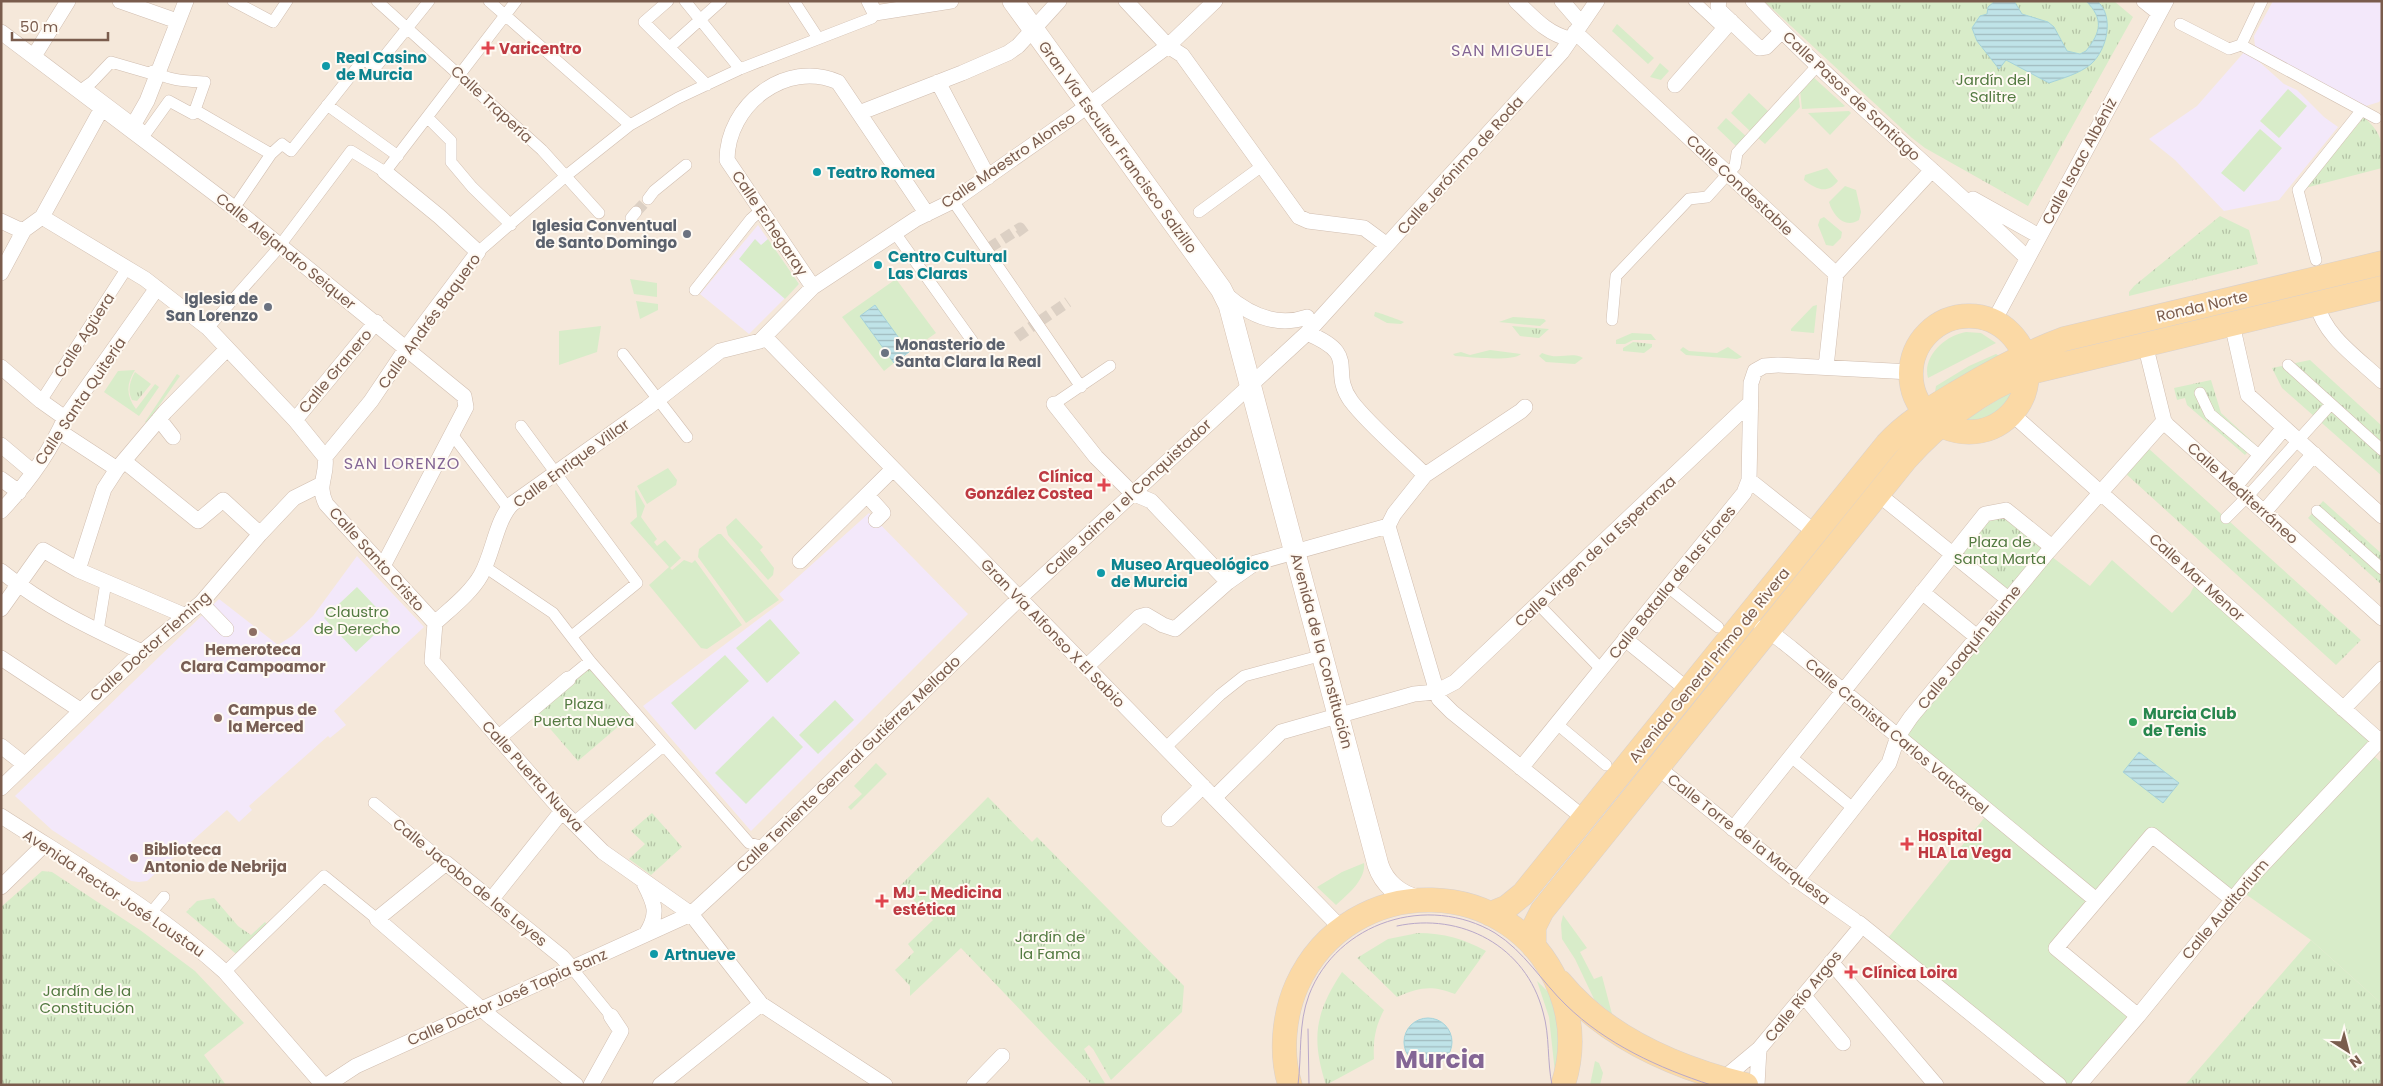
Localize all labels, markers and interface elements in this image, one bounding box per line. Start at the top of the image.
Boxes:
scale bar [12,10,109,42]
text: 50 m [20,16,58,37]
street label: Calle Pasos de Santiago [1778,26,1926,166]
street label: Gran Vía Escultor Francisco Salzillo [1034,36,1202,258]
place label: Varicentro [499,38,582,59]
district label: SAN MIGUEL [1451,39,1553,62]
marker: Varicentro [481,41,495,55]
place label: Real Casino de Murcia [336,47,427,85]
marker: Real Casino de Murcia [320,60,332,72]
street label: Calle Trapería [446,60,538,148]
park label: Jardín del Salitre [1956,69,2030,107]
street label: Calle Jerónimo de Roda [1392,91,1528,239]
street label: Calle Isaac Albéniz [2037,94,2121,228]
street label: Calle Maestro Alonso [937,107,1079,213]
street label: Calle Condestable [1682,130,1798,240]
place label: Teatro Romea [827,162,935,183]
street label: Calle Echegaray [727,166,813,280]
marker: Teatro Romea [811,166,823,178]
street label: Calle Alejandro Seiquer [211,188,361,314]
place label: Iglesia Conventual de Santo Domingo [532,215,677,253]
marker: Iglesia Conventual de Santo Domingo [681,228,693,240]
place label: Centro Cultural Las Claras [888,246,1007,284]
street label: Calle Andrés Baquero [373,249,485,393]
marker: Centro Cultural Las Claras [872,259,884,271]
street label: Ronda Norte [2154,285,2250,327]
street label: Calle Agüera [49,288,119,382]
place label: Iglesia de San Lorenzo [166,288,258,326]
marker: Iglesia de San Lorenzo [262,301,274,313]
street label: Calle Granero [294,324,376,418]
street label: Calle Santa Quiteria [29,333,131,469]
place label: Monasterio de Santa Clara la Real [895,334,1041,372]
marker: Monasterio de Santa Clara la Real [879,347,891,359]
street label: Calle Enrique Villar [509,413,634,512]
street label: Calle Jaime I el Conquistador [1040,414,1216,580]
street label: Calle Mediterráneo [2183,437,2303,549]
district label: SAN LORENZO [344,452,460,475]
place label: Clínica González Costea [965,466,1093,504]
street label: Calle Virgen de la Esperanza [1510,471,1680,631]
marker: Clínica González Costea [1097,478,1111,492]
street label: Calle Batalla de las Flores [1604,501,1741,663]
street label: Calle Santo Cristo [324,502,430,616]
street label: Calle Mar Menor [2145,528,2250,626]
park label: Plaza de Santa Marta [1954,531,2046,569]
street label: Avenida de la Constitución [1286,551,1358,751]
street label: Gran Vía Alfonso X El Sabio [976,554,1130,712]
place label: Museo Arqueológico de Murcia [1111,554,1269,592]
street label: Avenida General Primo de Rivera [1624,563,1794,767]
marker: Museo Arqueológico de Murcia [1095,567,1107,579]
street label: Calle Joaquín Blume [1912,580,2026,714]
street label: Calle Doctor Fleming [85,586,215,706]
park label: Claustro de Derecho [314,601,400,639]
marker: Hemeroteca Clara Campoamor [247,626,259,638]
place label: Hemeroteca Clara Campoamor [180,639,326,677]
street label: Calle Teniente General Gutiérrez Mellado [731,651,965,877]
street label: Calle Cronista Carlos Valcárcel [1801,653,1993,819]
park label: Plaza Puerta Nueva [534,693,634,731]
place label: Campus de la Merced [228,699,317,737]
place label: Murcia Club de Tenis [2143,703,2236,741]
marker: Campus de la Merced [212,712,224,724]
street label: Calle Puerta Nueva [477,716,589,836]
marker: Murcia Club de Tenis [2127,716,2139,728]
street label: Calle Torre de la Marquesa [1663,769,1835,909]
street label: Calle Jacobo de las Leyes [388,813,552,951]
street label: Avenida Rector José Loustau [19,824,209,962]
place label: Hospital HLA La Vega [1918,825,2011,863]
marker: Hospital HLA La Vega [1900,837,1914,851]
place label: Biblioteca Antonio de Nebrija [144,839,287,877]
marker: Biblioteca Antonio de Nebrija [128,852,140,864]
street label: Calle Auditorium [2177,854,2273,964]
place label: MJ - Medicina estética [893,882,1002,920]
marker: MJ - Medicina estética [875,894,889,908]
park label: Jardín de la Fama [1015,926,1085,964]
street label: Calle Doctor José Tapia Sanz [404,943,610,1051]
place label: Artnueve [664,944,736,965]
street label: Calle Río Argos [1760,946,1847,1046]
marker: Artnueve [648,948,660,960]
place label: Clínica Loira [1862,962,1957,983]
marker: Clínica Loira [1844,965,1858,979]
park label: Jardín de la Constitución [40,980,134,1018]
north arrow [2323,1026,2373,1076]
district label: Murcia [1395,1042,1485,1077]
text: N [2346,1050,2366,1073]

